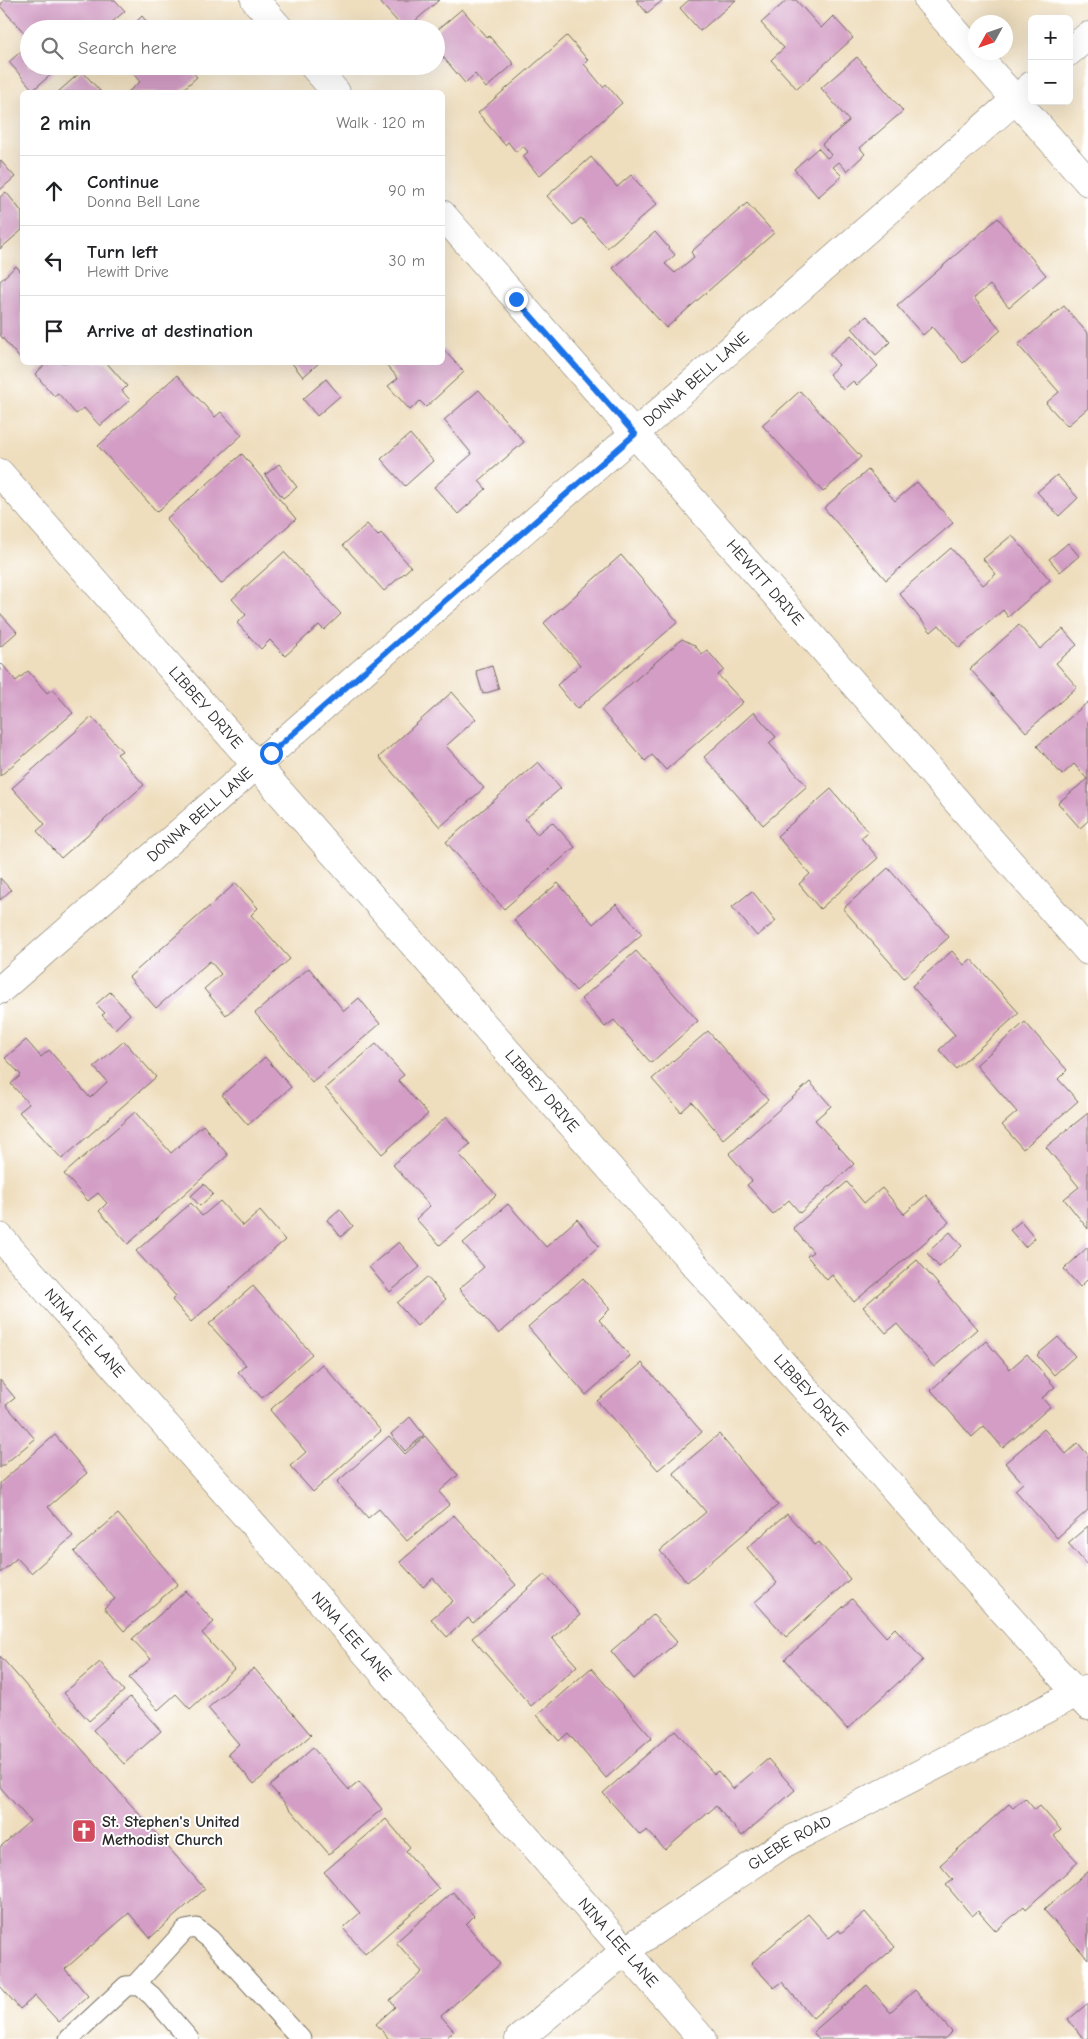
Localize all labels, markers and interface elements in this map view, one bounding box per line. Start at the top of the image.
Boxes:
north arrow [968,15,1013,60]
map controls [1028,15,1073,105]
button: + [1028,15,1073,60]
search box [20,20,445,75]
icon: search [38,34,66,62]
text: Search here [78,37,177,59]
button: − [1028,60,1073,105]
text: 2 min [40,111,91,135]
text: Walk · 120 m [336,114,425,132]
text: Continue [87,171,159,193]
icon: ahead [40,177,68,205]
text: 90 m [388,182,425,200]
text: Donna Bell Lane [87,193,200,211]
text: Turn left [87,241,158,263]
icon: left [40,247,68,275]
text: 30 m [389,252,425,270]
text: Hewitt Drive [87,263,169,281]
route end [505,288,528,311]
icon: arrive [40,317,68,345]
text: Arrive at destination [87,320,253,342]
street label: DONNA BELL LANE [640,328,753,431]
street label: HEWITT DRIVE [723,536,808,629]
street label: LIBBEY DRIVE [165,663,247,752]
route start [260,742,283,765]
street label: DONNA BELL LANE [143,763,257,866]
street label: LIBBEY DRIVE [501,1046,583,1136]
street label: NINA LEE LANE [41,1285,129,1381]
street label: LIBBEY DRIVE [770,1351,852,1440]
street label: NINA LEE LANE [308,1588,395,1685]
street label: GLEBE ROAD [745,1812,834,1874]
place label: St. Stephen's United Methodist Church [102,1813,240,1849]
church icon: St. Stephen's United Methodist Church [71,1818,97,1844]
street label: NINA LEE LANE [574,1894,662,1991]

